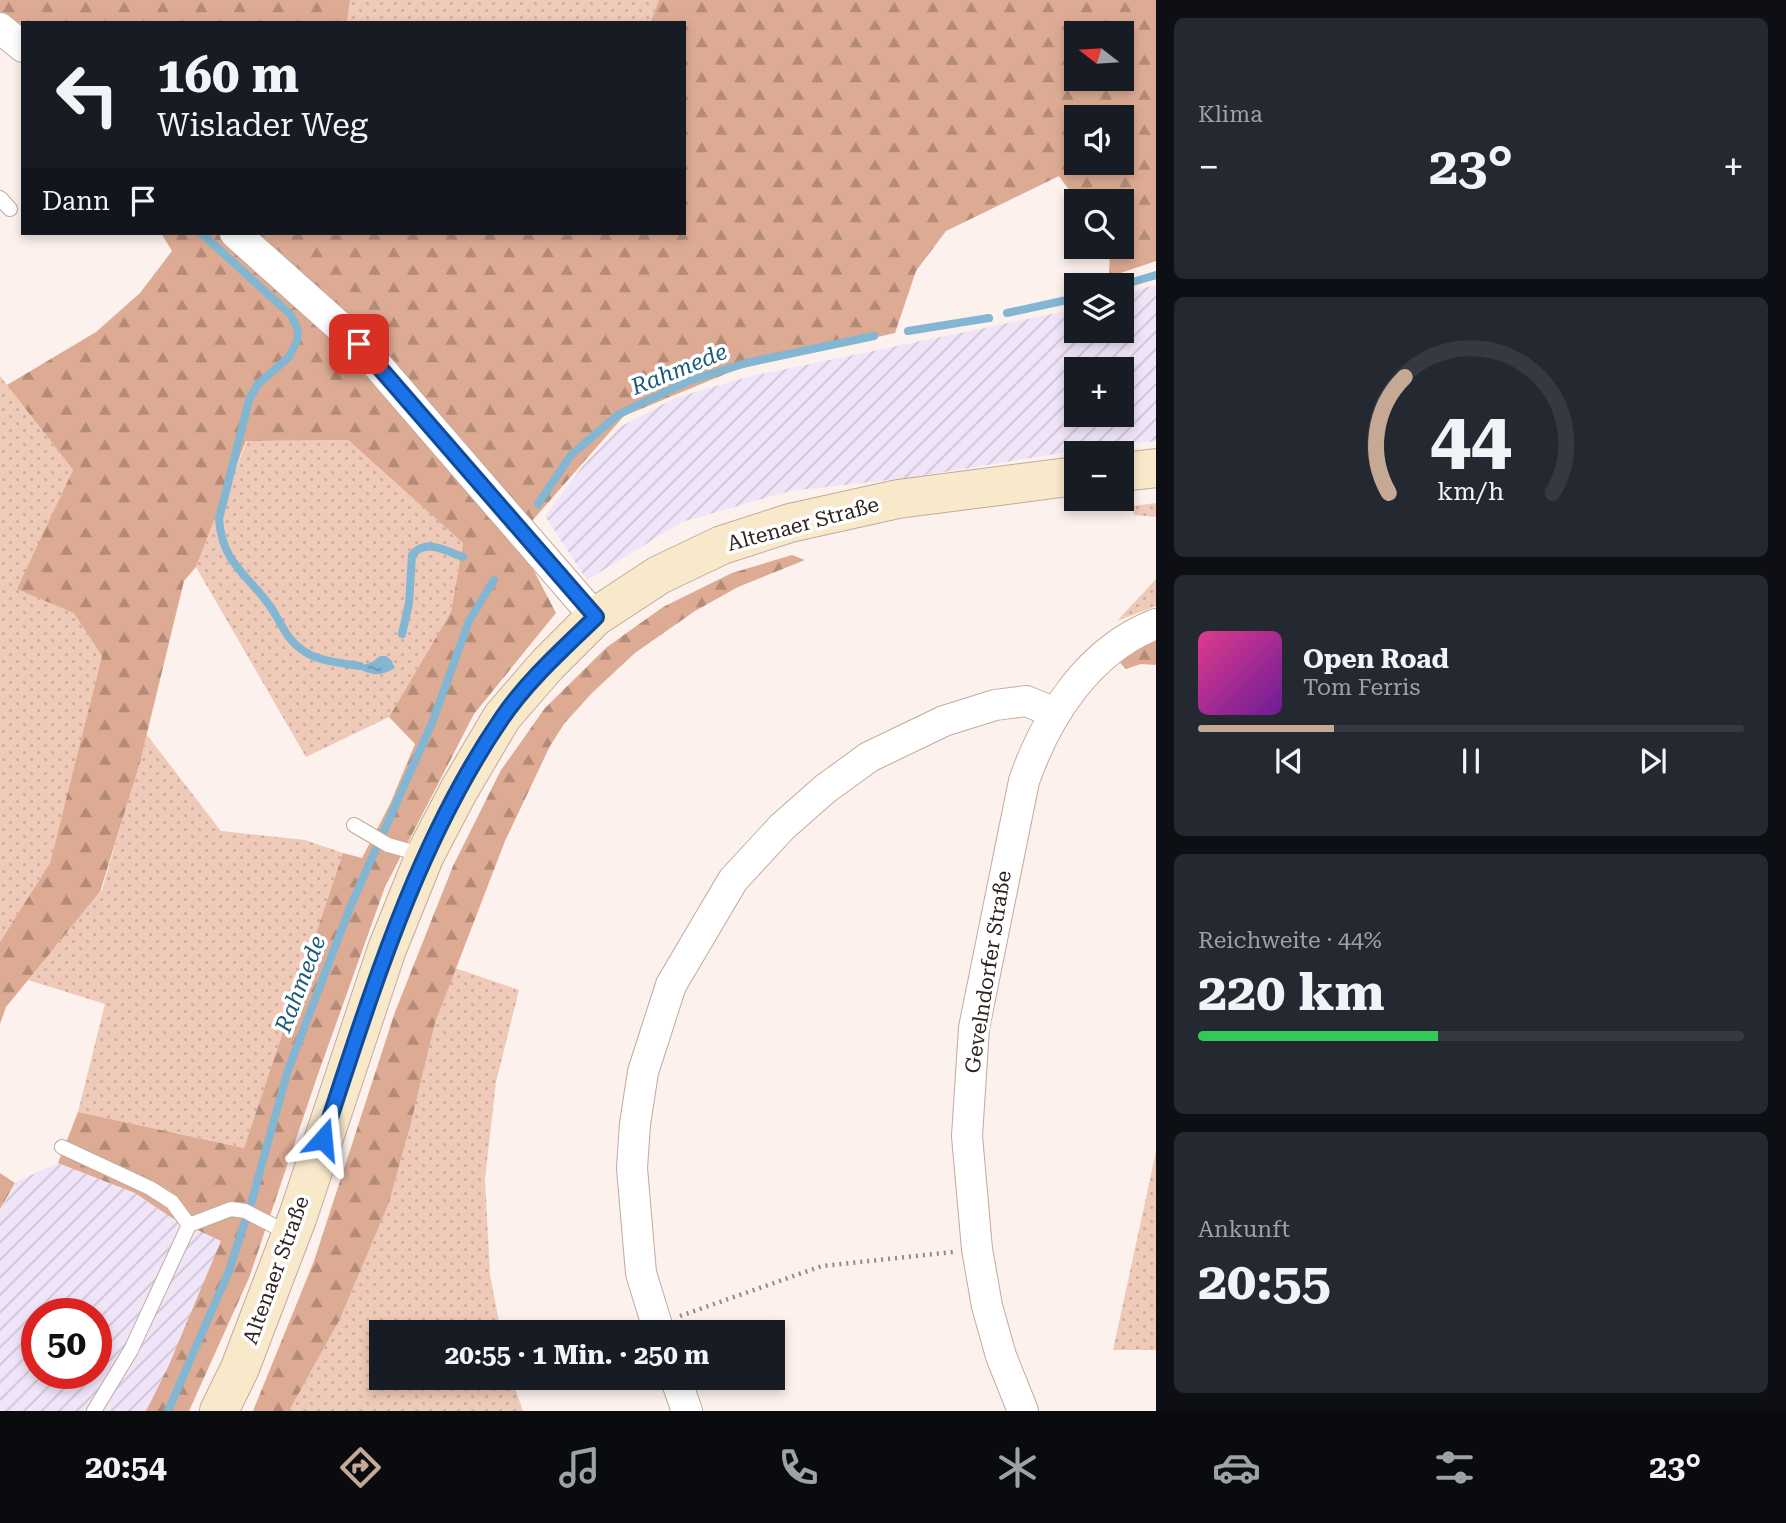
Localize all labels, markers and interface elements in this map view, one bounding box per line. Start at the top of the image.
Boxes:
north arrow [1064,21,1134,91]
map controls [1064,21,1134,511]
text: 160 m [157,47,299,104]
icon: left [42,49,133,140]
text: Klima [1198,101,1263,128]
button: sound [1064,105,1134,175]
text: Wislader Weg [157,106,368,144]
text: 23° [1429,136,1513,197]
text: − [1198,145,1219,189]
text: + [1723,145,1744,189]
icon: arrive [124,182,162,220]
text: Dann [42,186,110,216]
button: search [1064,189,1134,259]
button: layers [1064,273,1134,343]
pin [329,314,389,374]
icon: arrive [340,325,378,363]
water label: Rahmede [626,338,731,401]
button: + [1064,357,1134,427]
text: 44 [1430,396,1512,481]
button: − [1064,441,1134,511]
text: km/h [1438,477,1504,506]
street label: Altenaer Straße [725,492,881,556]
text: Open Road [1303,644,1449,674]
text: Tom Ferris [1303,674,1420,701]
icon: previous [1270,742,1308,780]
icon: pause [1452,742,1490,780]
icon: next [1634,742,1672,780]
street label: Gevelndorfer Straße [960,869,1016,1075]
text: Reichweite · 44% [1198,927,1382,954]
water label: Rahmede [269,932,331,1037]
text: 220 km [1198,962,1385,1023]
position arrow [286,1102,360,1176]
street label: Altenaer Straße [238,1193,314,1347]
text: Ankunft [1198,1216,1290,1243]
text: 20:55 [1198,1251,1331,1312]
speed limit sign: 50 [21,1298,112,1389]
text: 20:55 · 1 Min. · 250 m [445,1340,709,1370]
icon: directions [336,1443,385,1492]
icon: music [555,1443,604,1492]
icon: phone [774,1443,823,1492]
icon: climate [993,1443,1042,1492]
icon: car [1212,1443,1261,1492]
icon: filters [1430,1443,1479,1492]
text: 20:54 [85,1448,167,1486]
text: 23° [1649,1448,1701,1486]

